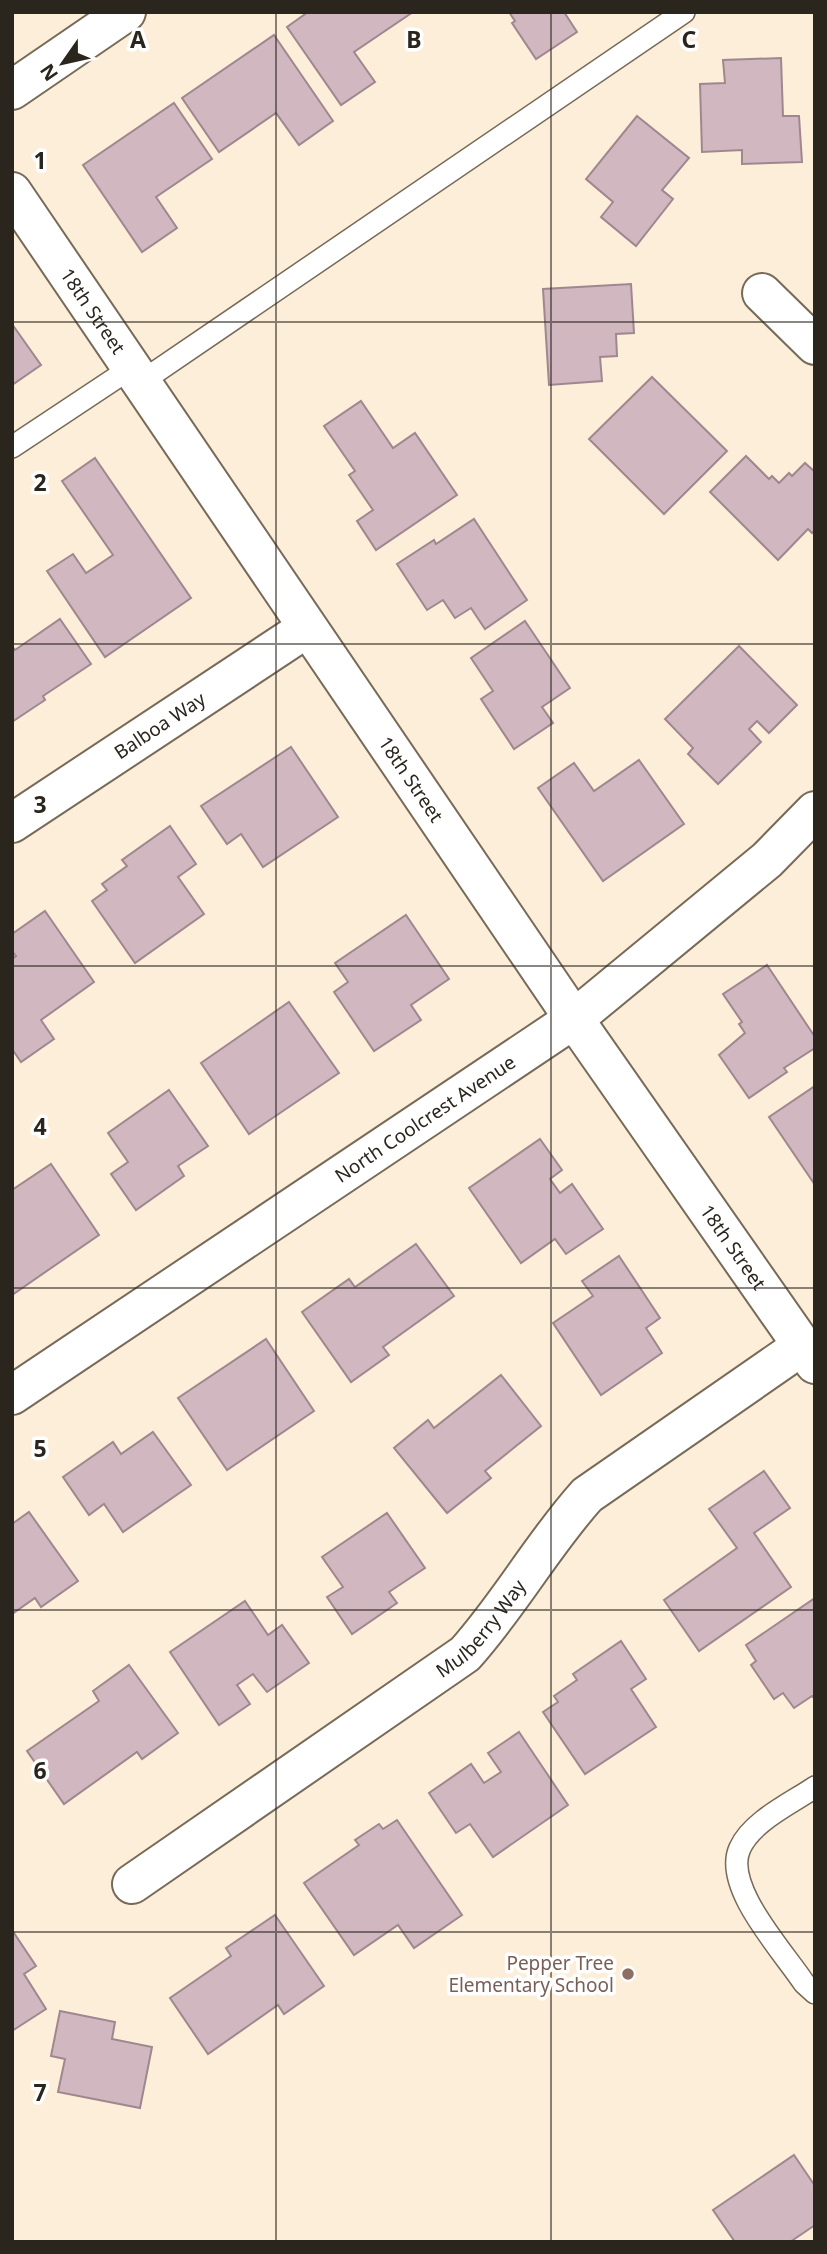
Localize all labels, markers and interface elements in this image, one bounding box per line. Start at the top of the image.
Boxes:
text: A [130,23,146,55]
text: B [406,23,422,55]
text: C [682,23,697,55]
north arrow [28,28,98,98]
text: N [34,59,64,86]
text: 1 [33,144,47,176]
street label: 18th Street [55,263,131,359]
text: 2 [33,466,47,498]
street label: Balboa Way [109,686,211,765]
street label: 18th Street [373,731,450,827]
text: 3 [33,788,47,820]
street label: North Coolcrest Avenue [330,1049,521,1188]
text: 4 [33,1110,47,1142]
street label: 18th Street [694,1199,772,1295]
text: 5 [33,1432,47,1464]
street label: Mulberry Way [431,1574,532,1683]
text: 6 [33,1754,47,1786]
place label: Pepper Tree Elementary School [448,1950,614,1998]
marker: Pepper Tree Elementary School [620,1966,636,1982]
text: 7 [33,2076,47,2108]

